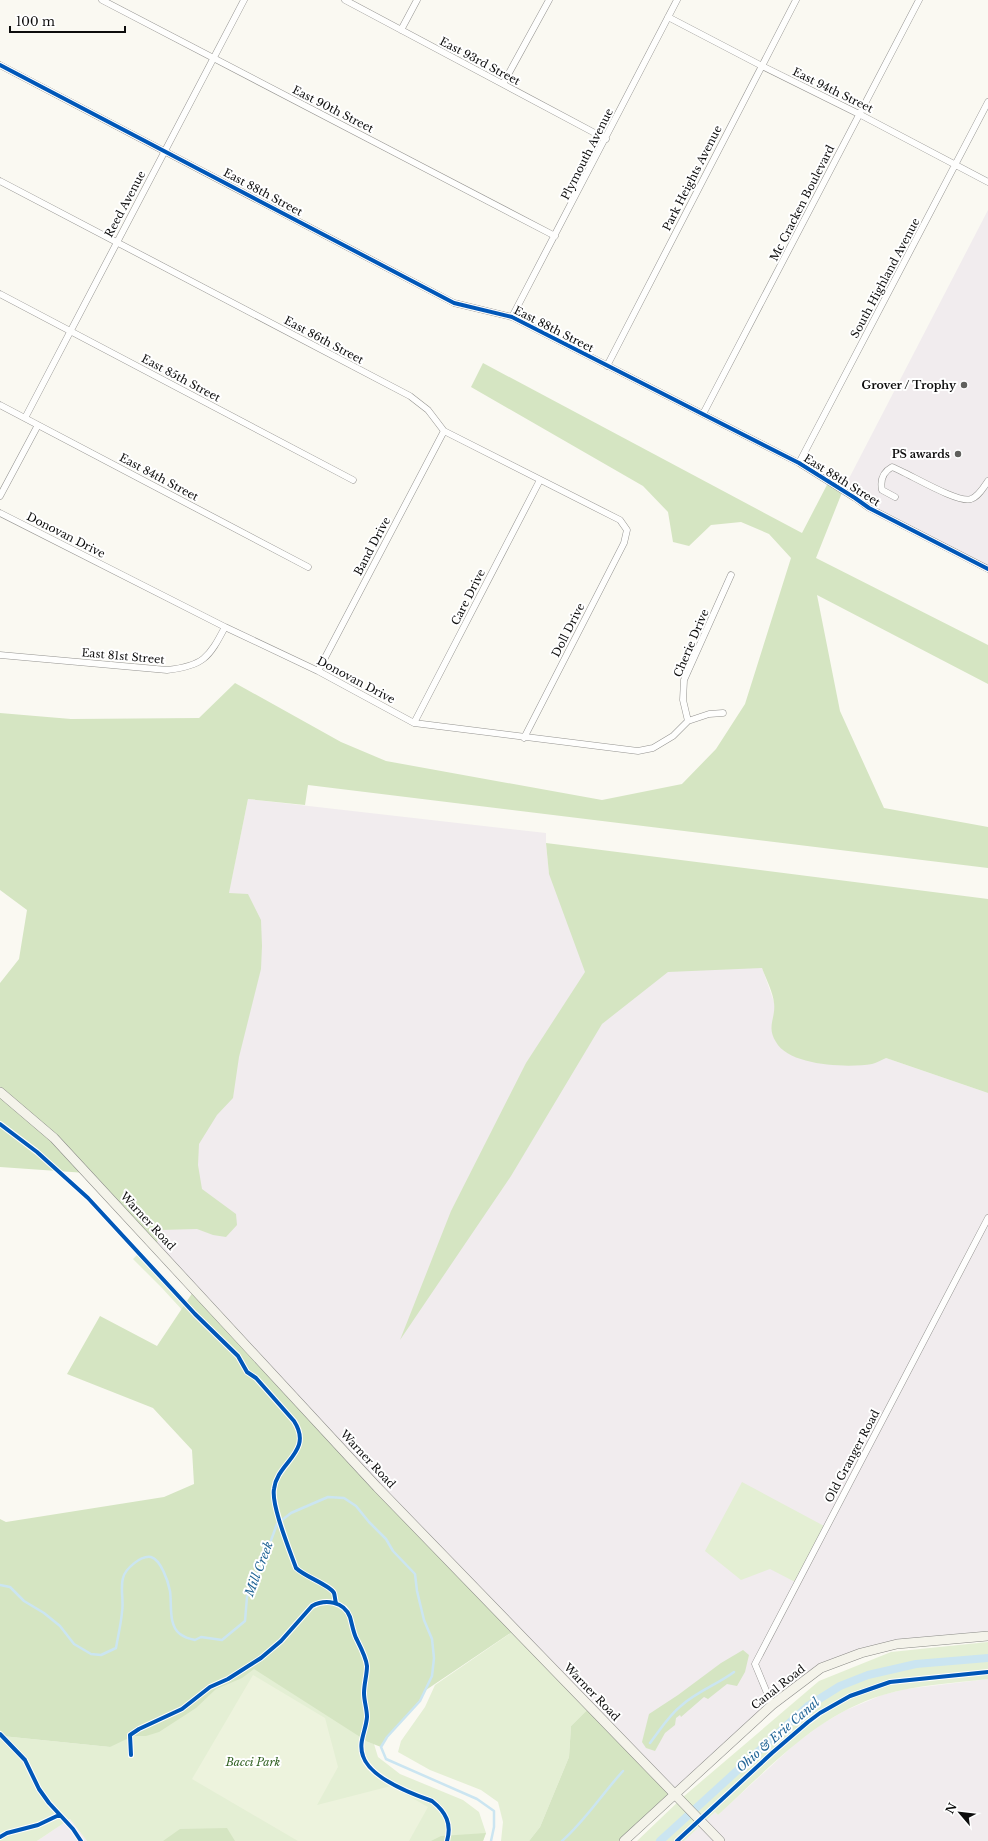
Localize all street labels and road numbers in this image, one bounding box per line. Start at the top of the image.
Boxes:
street label: East 93rd Street [437,34,523,88]
street label: East 94th Street [790,64,876,116]
street label: East 90th Street [290,82,377,136]
street label: Plymouth Avenue [558,106,616,202]
street label: Park Heights Avenue [659,123,725,233]
street label: Mc Cracken Boulevard [767,142,838,263]
street label: East 88th Street [221,165,306,219]
street label: Reed Avenue [102,168,148,240]
street label: South Highland Avenue [847,216,923,340]
street label: East 88th Street [512,303,597,356]
street label: East 86th Street [282,313,367,367]
street label: East 85th Street [139,351,224,405]
street label: East 84th Street [117,450,202,504]
street label: East 88th Street [801,451,884,510]
street label: Donovan Drive [24,509,108,561]
street label: Band Drive [351,514,393,578]
street label: Care Drive [448,567,488,627]
street label: Doll Drive [548,601,588,659]
street label: Cherie Drive [670,607,712,679]
street label: East 81st Street [81,645,166,667]
street label: Donovan Drive [315,654,397,706]
street label: Warner Road [117,1188,179,1253]
street label: Old Granger Road [822,1407,883,1505]
street label: Warner Road [337,1426,399,1491]
street label: Warner Road [560,1660,623,1724]
street label: Canal Road [748,1661,808,1712]

